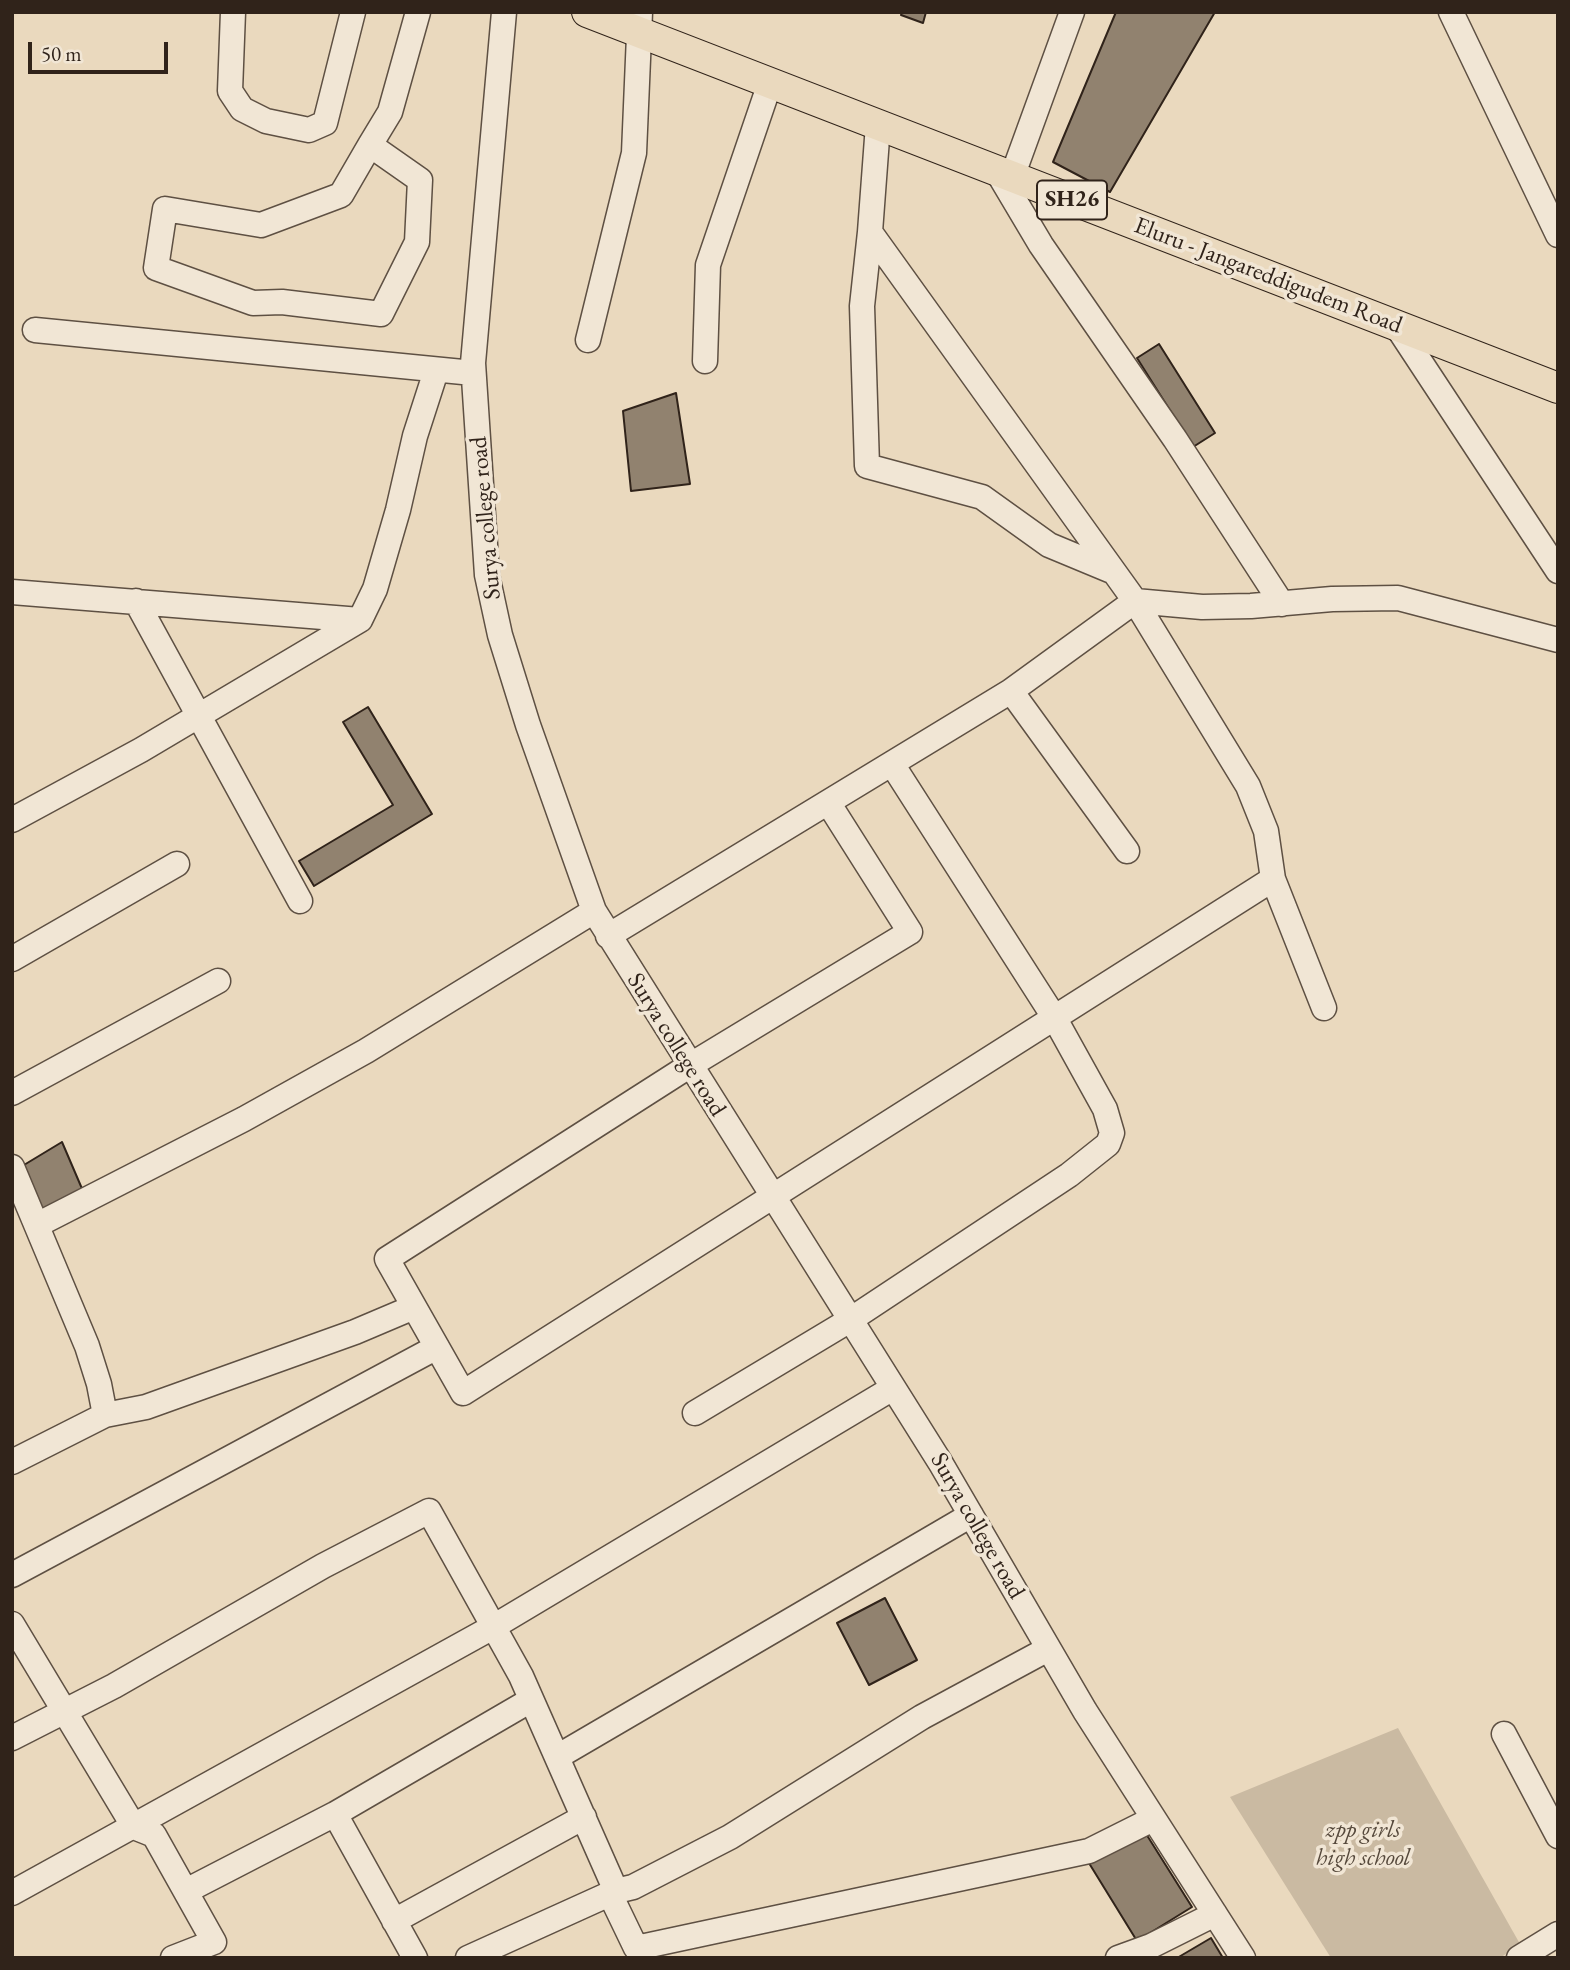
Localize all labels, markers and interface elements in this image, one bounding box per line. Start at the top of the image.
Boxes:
scale bar [32,28,172,72]
text: 50 m [41,40,82,67]
road number: SH26 [1037,181,1107,220]
street label: Eluru - Jangareddigudem Road [1130,212,1406,340]
street label: Surya college road [465,435,507,601]
street label: Surya college road [620,968,732,1122]
street label: Surya college road [924,1448,1030,1604]
park label: zpp girls high school [1316,1816,1410,1872]

